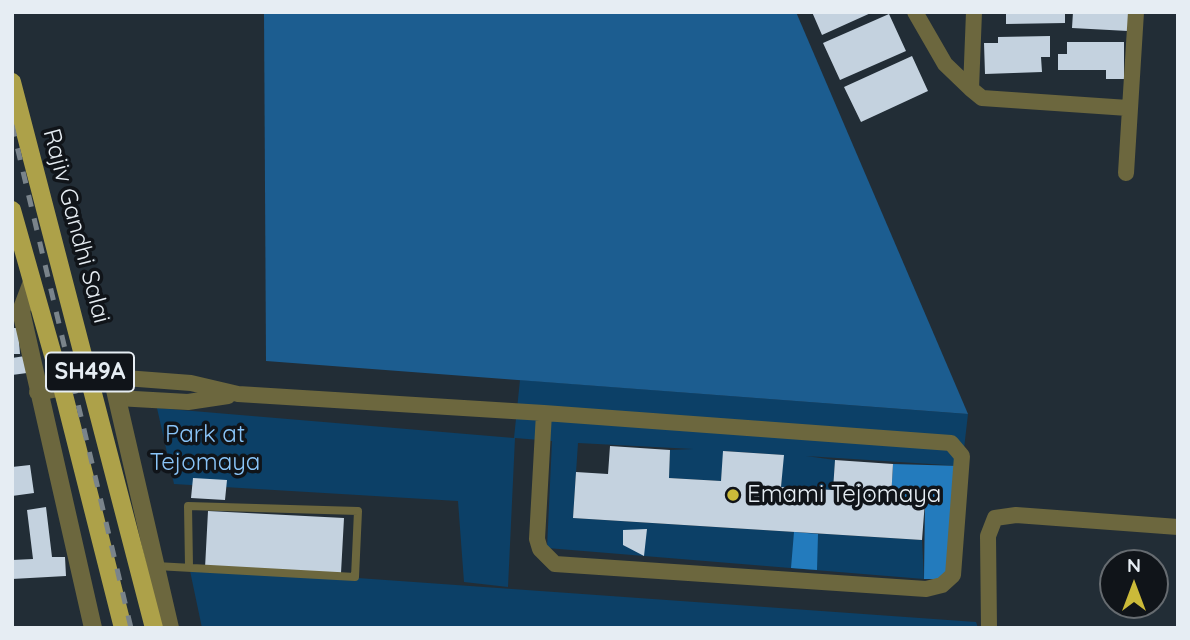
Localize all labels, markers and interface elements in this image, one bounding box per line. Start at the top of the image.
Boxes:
street label: Rajiv Gandhi Salai [36,126,116,326]
road number: SH49A [46,352,134,392]
park label: Park at Tejomaya [150,421,260,477]
place label: Emami Tejomaya [747,481,941,509]
marker: Emami Tejomaya [725,487,741,503]
north arrow [1099,549,1169,619]
text: N [1127,553,1141,577]

